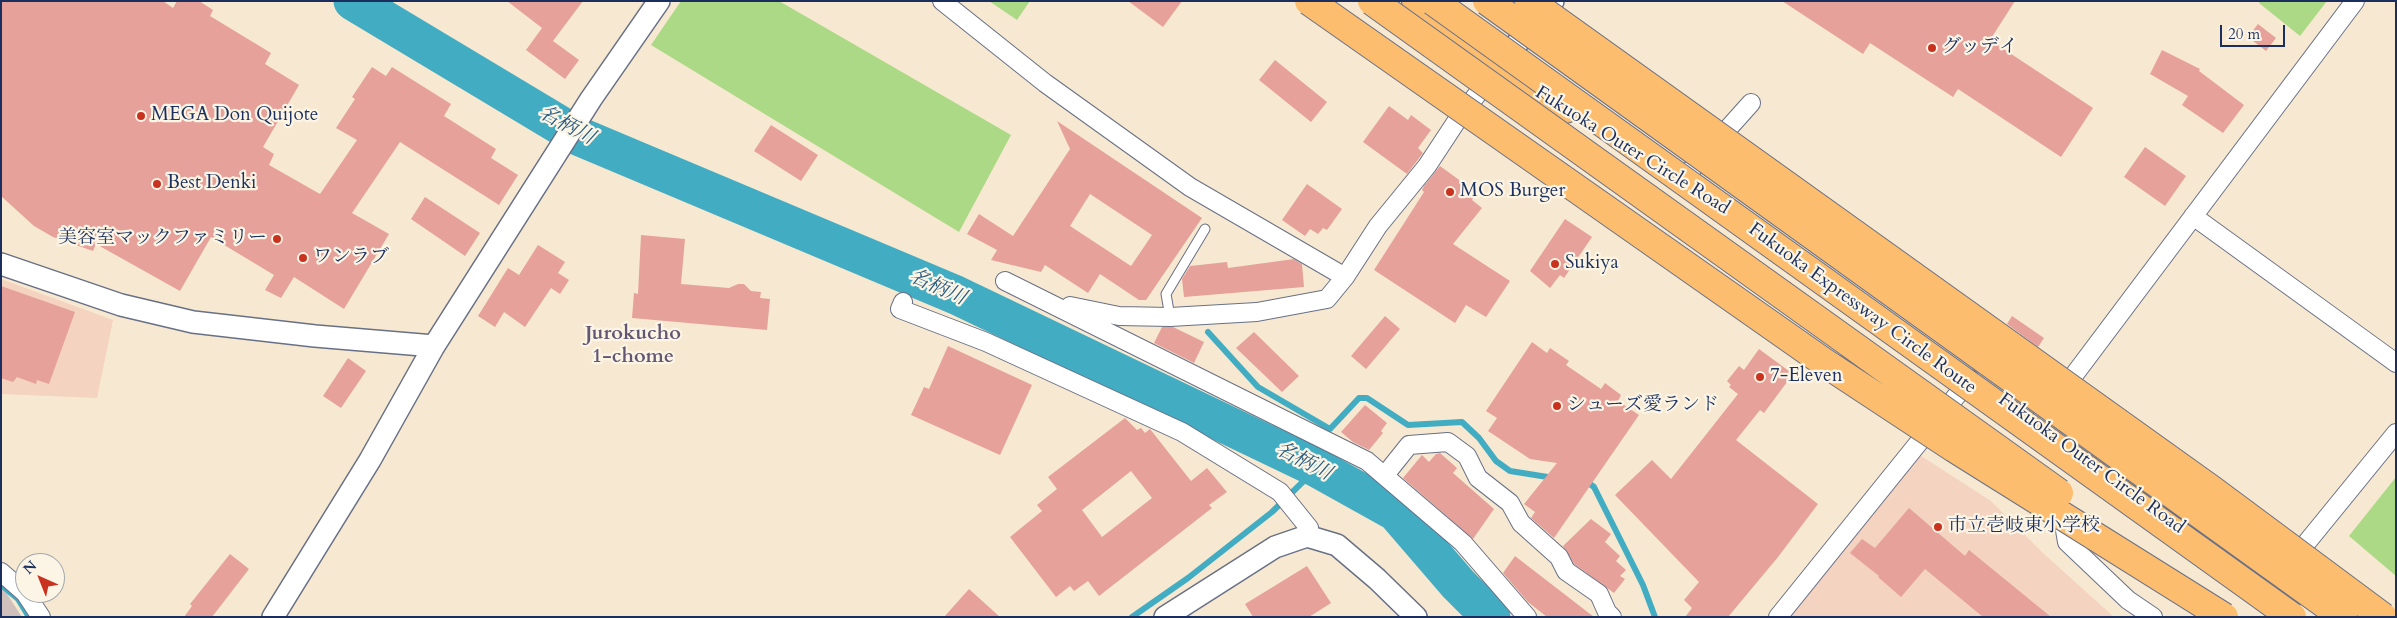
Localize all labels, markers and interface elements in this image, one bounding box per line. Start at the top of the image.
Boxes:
scale bar [2222,15,2287,47]
text: 20 m [2228,24,2260,44]
place label: グッデイ [1942,37,2018,59]
marker: グッデイ [1926,42,1938,54]
street label: Fukuoka Outer Circle Road [1531,82,1733,220]
water label: 名柄川 [534,101,598,151]
place label: MEGA Don Quijote [151,105,318,127]
marker: MEGA Don Quijote [135,110,147,122]
place label: Best Denki [167,173,256,195]
marker: Best Denki [151,178,163,190]
place label: MOS Burger [1460,181,1565,203]
marker: MOS Burger [1444,186,1456,198]
street label: Fukuoka Expressway Circle Route [1744,219,1980,399]
place label: 美容室マックファミリー [58,228,267,250]
marker: 美容室マックファミリー [271,233,283,245]
place label: ワンラブ [313,247,389,269]
marker: ワンラブ [297,252,309,264]
place label: Sukiya [1565,253,1619,275]
marker: Sukiya [1549,258,1561,270]
water label: 名柄川 [905,265,969,311]
district label: Jurokucho 1-chome [585,322,681,369]
place label: 7-Eleven [1770,366,1842,388]
marker: 7-Eleven [1754,371,1766,383]
street label: Fukuoka Outer Circle Road [1993,389,2189,539]
place label: シューズ愛ランド [1567,395,1719,417]
marker: シューズ愛ランド [1551,400,1563,412]
water label: 名柄川 [1271,438,1335,486]
place label: 市立壱岐東小学校 [1948,516,2100,538]
marker: 市立壱岐東小学校 [1932,521,1944,533]
north arrow [15,553,65,603]
text: N [19,557,41,579]

